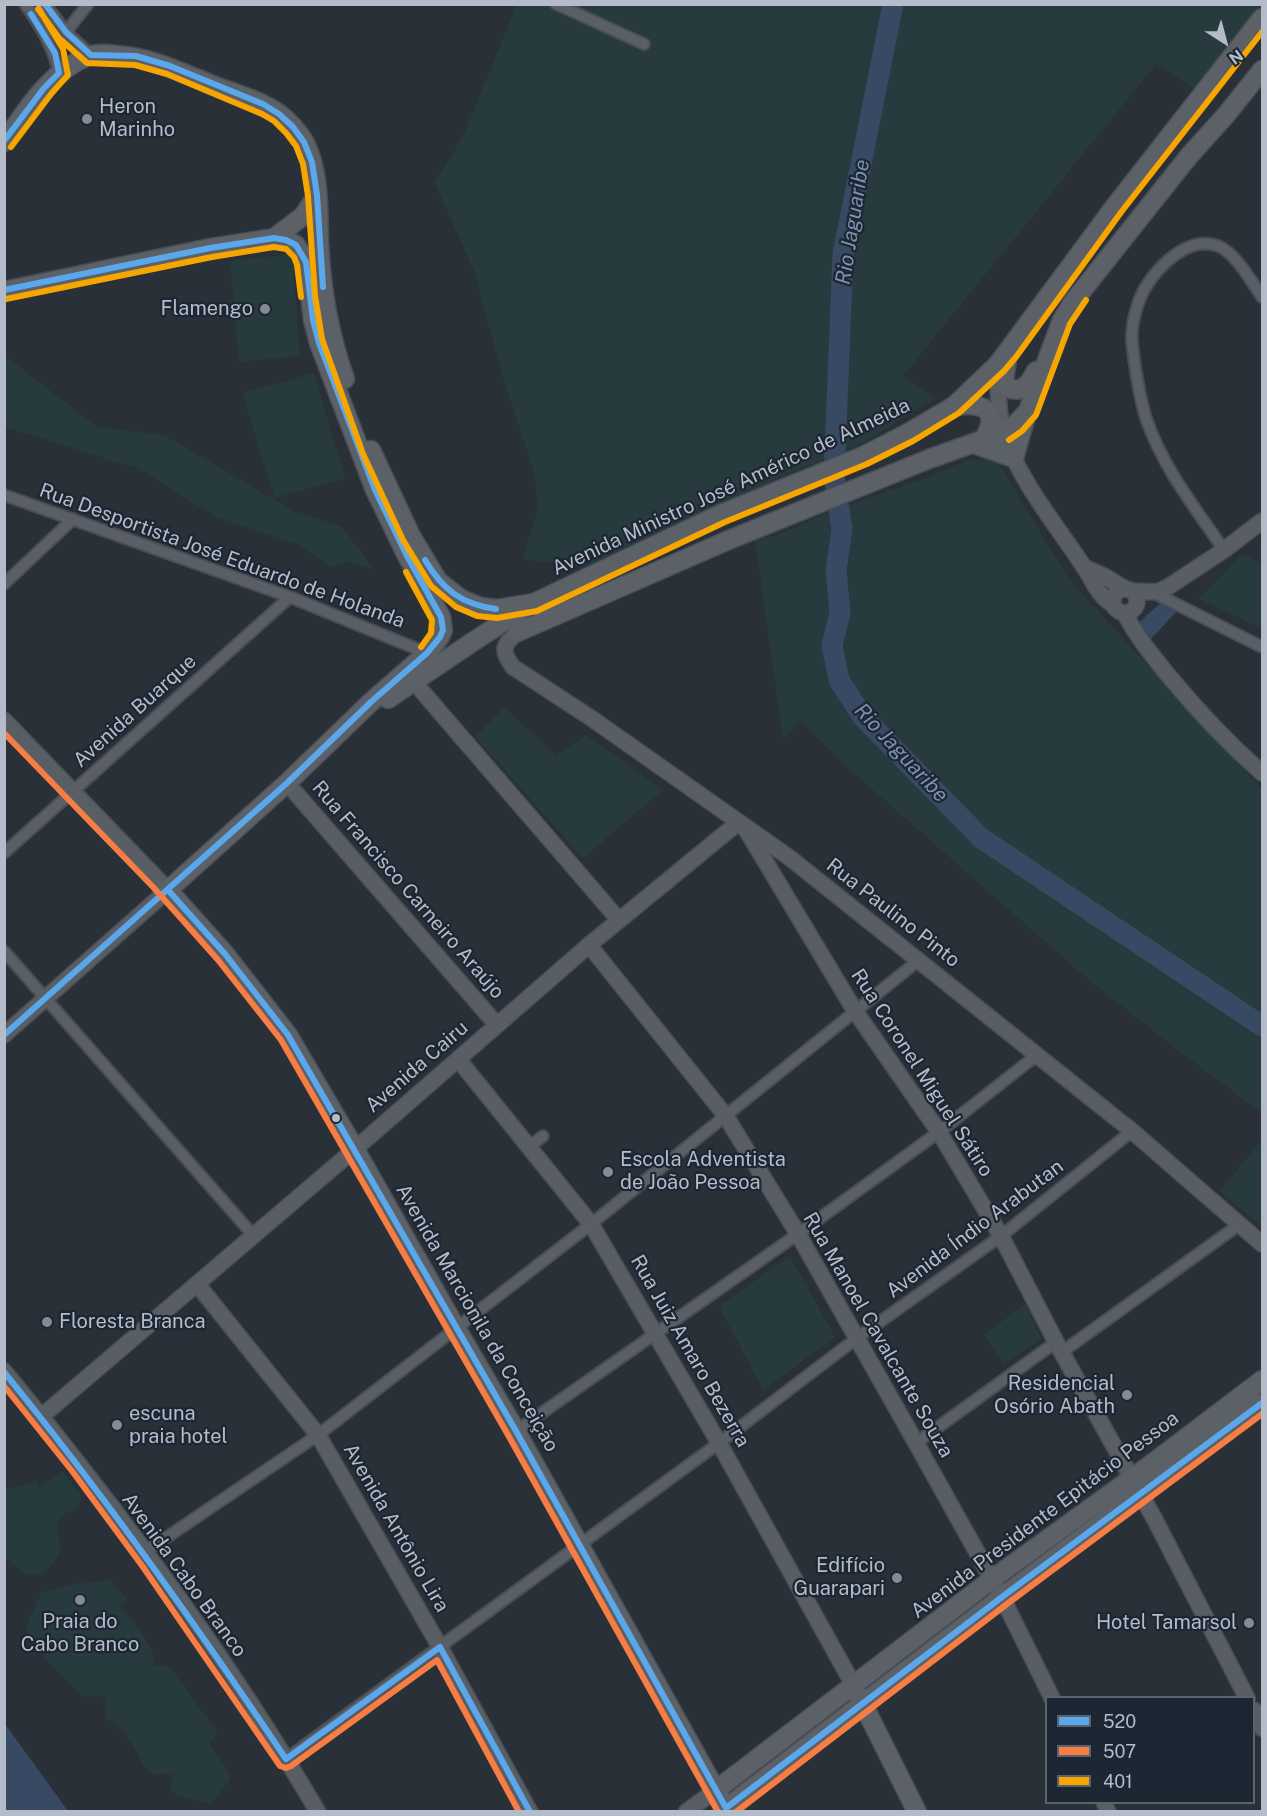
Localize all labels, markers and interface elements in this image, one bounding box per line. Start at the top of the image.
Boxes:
north arrow [1195,12,1255,72]
text: N [1225,46,1247,68]
place label: Heron Marinho [99,95,175,142]
marker: Heron Marinho [80,112,94,126]
water label: Rio Jaguaribe [831,158,875,286]
place label: Flamengo [161,297,253,321]
marker: Flamengo [258,302,272,316]
street label: Avenida Ministro José Américo de Almeida [548,393,914,581]
street label: Rua Desportista José Eduardo de Holanda [36,478,408,634]
street label: Avenida Buarque [69,650,201,772]
water label: Rio Jaguaribe [849,698,953,808]
street label: Rua Francisco Carneiro Araújo [307,776,509,1004]
street label: Rua Paulino Pinto [821,853,965,973]
street label: Rua Coronel Miguel Sátiro [846,965,998,1181]
street label: Avenida Cairu [361,1016,473,1118]
unlabelled marker [330,1112,342,1124]
place label: Escola Adventista de João Pessoa [620,1148,786,1195]
street label: Avenida Índio Arabutan [882,1155,1068,1303]
marker: Escola Adventista de João Pessoa [601,1165,615,1179]
street label: Avenida Marcionila da Conceição [390,1180,564,1456]
street label: Rua Manoel Cavalcante Souza [798,1208,958,1462]
street label: Rua Juiz Amaro Bezerra [625,1251,755,1451]
place label: Floresta Branca [59,1310,205,1334]
marker: Floresta Branca [40,1315,54,1329]
place label: Residencial Osório Abath [994,1372,1115,1419]
marker: Residencial Osório Abath [1120,1388,1134,1402]
place label: escuna praia hotel [129,1402,228,1449]
street label: Avenida Presidente Epitácio Pessoa [906,1406,1184,1624]
marker: escuna praia hotel [110,1418,124,1432]
street label: Avenida Antônio Lira [338,1440,454,1616]
street label: Avenida Cabo Branco [116,1488,252,1662]
place label: Edifício Guarapari [794,1554,885,1601]
marker: Edifício Guarapari [890,1571,904,1585]
marker: Praia do Cabo Branco [73,1593,87,1607]
place label: Praia do Cabo Branco [21,1610,139,1657]
place label: Hotel Tamarsol [1096,1611,1237,1635]
marker: Hotel Tamarsol [1242,1616,1256,1630]
legend [1045,1696,1255,1804]
text: 520 [1103,1711,1136,1732]
text: 507 [1103,1741,1136,1762]
text: 401 [1103,1771,1133,1792]

